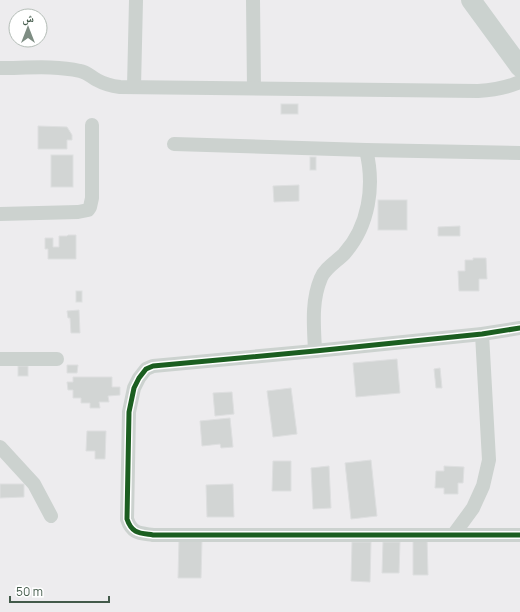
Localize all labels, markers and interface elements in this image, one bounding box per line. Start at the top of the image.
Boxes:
north arrow [8,8,48,48]
text: ش [22,10,34,26]
scale bar [10,578,109,604]
text: 50 m [16,583,43,600]

